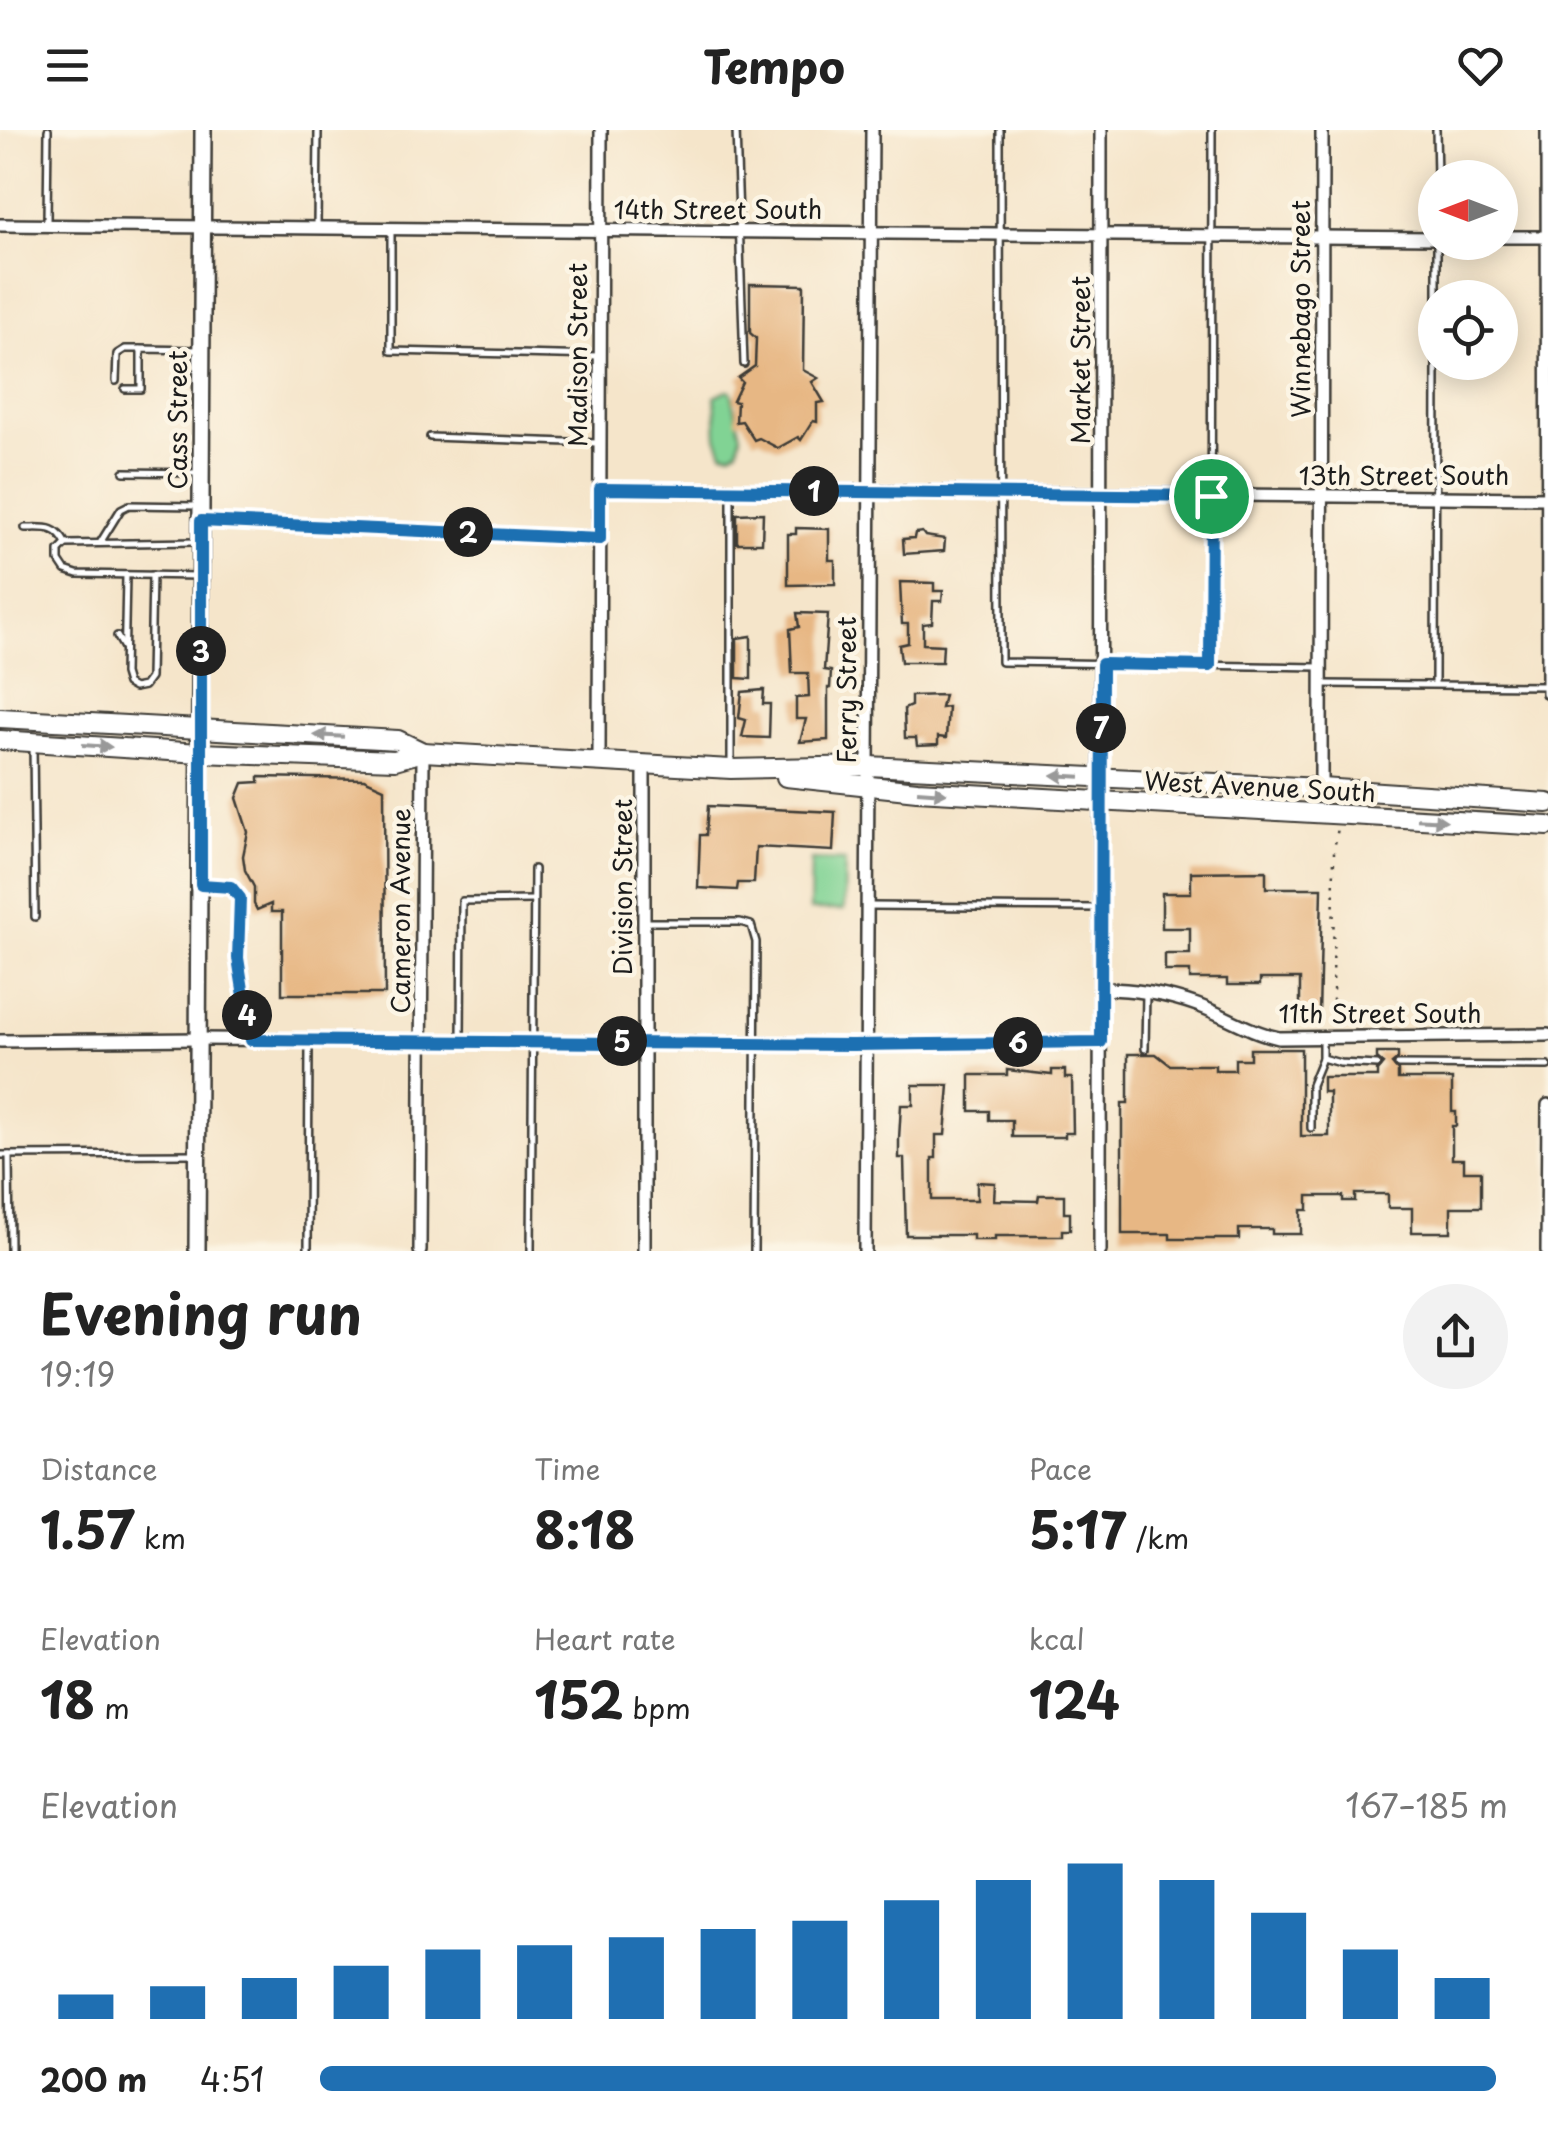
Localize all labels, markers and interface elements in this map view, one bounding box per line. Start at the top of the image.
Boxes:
text: Tempo [703,31,845,99]
icon: menu [40,38,95,93]
icon: heart [1453,38,1508,93]
north arrow [1418,160,1518,260]
map controls [1418,160,1518,380]
street label: 14th Street South [614,190,822,228]
street label: Winnebago Street [1281,200,1319,418]
street label: Madison Street [558,263,596,447]
street label: Market Street [1061,276,1099,444]
button: locate [1418,280,1518,380]
street label: Cass Street [158,350,196,490]
pin [1169,454,1254,539]
street label: 13th Street South [1299,456,1509,494]
pin: 1 [789,466,839,516]
text: 1 [807,469,821,512]
icon: arrive [1184,469,1239,524]
pin: 2 [443,507,493,557]
text: 2 [458,510,478,553]
street label: Ferry Street [827,616,865,764]
pin: 3 [176,626,226,676]
text: 3 [192,629,210,672]
pin: 7 [1076,703,1126,753]
text: 7 [1093,706,1109,749]
one-way arrow [312,728,344,744]
one-way arrow [82,738,114,754]
street label: West Avenue South [1143,761,1377,811]
one-way arrow [1050,768,1082,784]
one-way arrow [917,784,949,800]
street label: Division Street [603,799,641,975]
street label: Cameron Avenue [381,808,419,1014]
one-way arrow [1416,812,1448,828]
pin: 4 [222,990,272,1040]
text: 4 [237,993,257,1036]
street label: 11th Street South [1279,994,1481,1032]
pin: 5 [597,1016,647,1066]
pin: 6 [993,1017,1043,1067]
text: 5 [613,1019,631,1062]
text: 6 [1008,1020,1028,1063]
text: Evening run [40,1271,362,1354]
button: share [1403,1284,1508,1389]
text: 19:19 [40,1350,115,1398]
text: Distance [40,1447,158,1490]
text: Time [534,1447,601,1490]
text: Pace [1029,1447,1092,1490]
text: 1.57 [40,1490,135,1566]
text: 8:18 [534,1490,636,1566]
text: 5:17 [1029,1490,1127,1566]
text: km [135,1516,186,1559]
text: /km [1127,1516,1189,1559]
text: Elevation [40,1617,161,1660]
text: Heart rate [534,1617,676,1660]
text: kcal [1029,1617,1085,1660]
text: 18 [40,1660,95,1736]
text: 152 [534,1660,624,1736]
text: 124 [1029,1660,1120,1736]
text: m [95,1686,130,1729]
text: bpm [624,1686,691,1729]
text: Elevation [40,1781,178,1829]
text: 167–185 m [1345,1781,1508,1829]
text: 200 m [40,2055,147,2103]
text: 4:51 [200,2055,264,2103]

